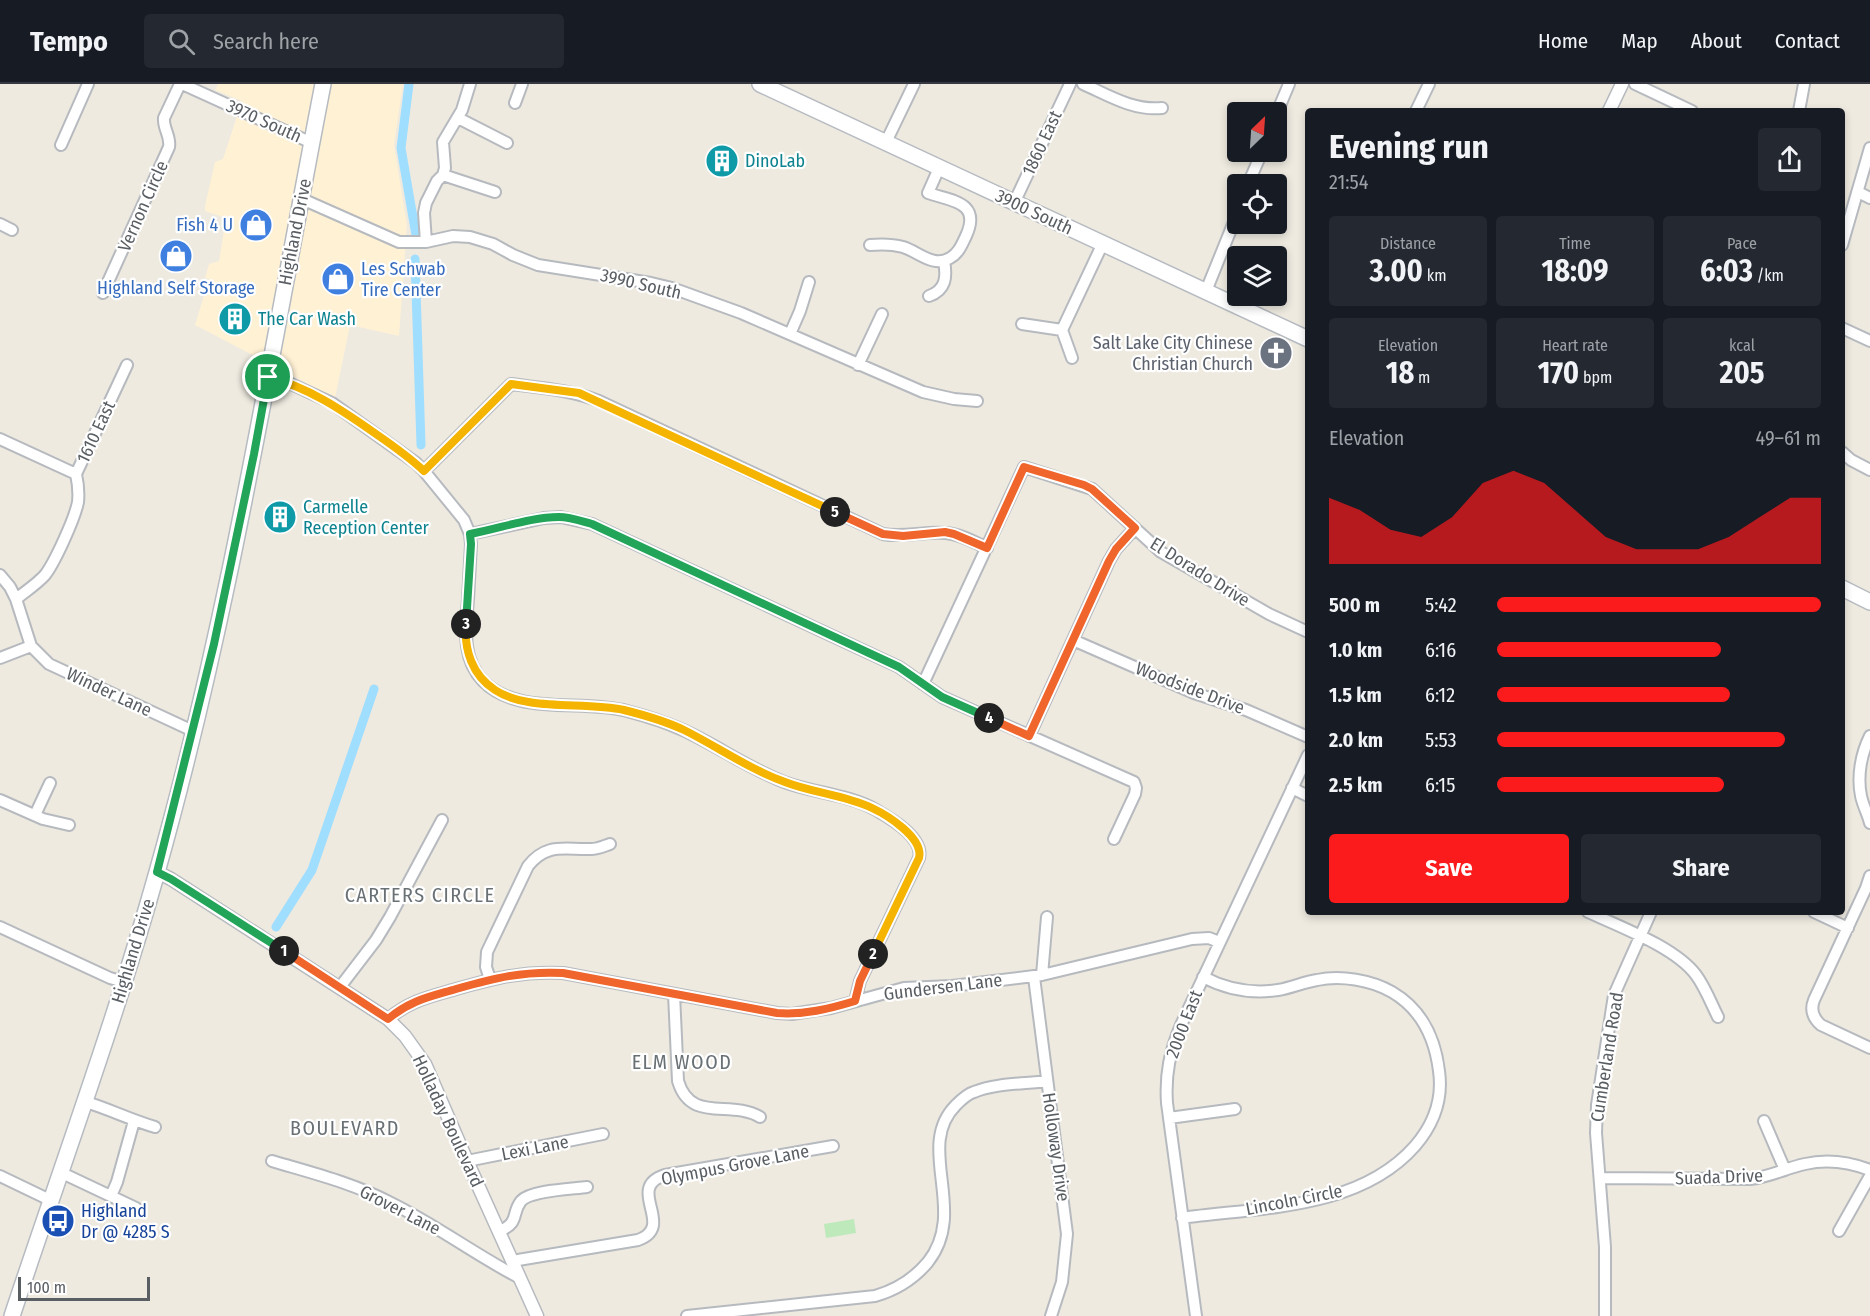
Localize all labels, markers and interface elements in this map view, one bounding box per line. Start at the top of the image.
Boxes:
search box [144,14,564,68]
text: Tempo [30,25,108,58]
icon: search [165,25,198,58]
text: Search here [213,28,319,55]
text: Home [1538,28,1588,54]
text: Map [1621,28,1658,54]
text: About [1691,28,1742,54]
text: Contact [1775,28,1840,54]
street label: 3970 South [223,95,305,147]
north arrow [1227,102,1287,162]
map controls [1227,102,1287,306]
street label: 1860 East [1017,107,1067,179]
text: Evening run [1329,127,1489,167]
button: share [1758,128,1821,191]
building icon: DinoLab [704,143,740,179]
place label: DinoLab [745,150,805,172]
street label: Vernon Circle [113,157,173,255]
text: 21:54 [1329,170,1368,194]
button: locate [1227,174,1287,234]
street label: Highland Drive [274,177,316,287]
street label: 3900 South [992,185,1076,239]
shop icon: Fish 4 U [238,207,274,243]
place label: Fish 4 U [176,214,233,236]
text: Distance [1380,234,1436,253]
text: Time [1559,234,1591,253]
text: Pace [1727,234,1757,253]
shop icon: Highland Self Storage [158,238,194,274]
button: layers [1227,246,1287,306]
text: 3.00 [1370,253,1423,289]
text: 18:09 [1541,253,1609,289]
text: 6:03 [1700,253,1753,289]
place label: Les Schwab Tire Center [361,258,445,301]
shop icon: Les Schwab Tire Center [320,261,356,297]
street label: 3990 South [598,264,684,304]
text: km [1423,266,1446,285]
text: /km [1753,266,1784,285]
place label: Highland Self Storage [97,277,255,299]
building icon: The Car Wash [217,301,253,337]
place label: The Car Wash [258,308,356,330]
place label: Salt Lake City Chinese Christian Church [1093,332,1253,375]
church icon: Salt Lake City Chinese Christian Church [1258,335,1294,371]
text: Elevation [1378,336,1438,355]
text: Heart rate [1542,336,1608,355]
text: kcal [1729,336,1755,355]
pin [242,351,293,402]
text: 18 [1386,355,1414,391]
text: 170 [1538,355,1579,391]
text: 205 [1720,355,1765,391]
icon: arrive [251,360,284,393]
text: m [1414,368,1430,387]
text: bpm [1579,368,1612,387]
street label: 1610 East [72,397,120,467]
text: Elevation [1329,426,1404,450]
text: 49–61 m [1756,426,1821,450]
place label: Carmelle Reception Center [303,496,430,539]
pin: 5 [820,497,850,527]
building icon: Carmelle Reception Center [262,499,298,535]
text: 5 [831,502,839,521]
street label: El Dorado Drive [1146,533,1254,611]
text: 500 m [1329,593,1380,617]
text: 5:42 [1425,593,1457,617]
pin: 3 [451,609,481,639]
text: 3 [462,614,470,633]
text: 1.0 km [1329,638,1382,662]
text: 6:16 [1425,638,1456,662]
street label: Woodside Drive [1132,657,1248,719]
street label: Winder Lane [63,663,155,721]
text: 1.5 km [1329,683,1382,707]
text: 6:12 [1425,683,1455,707]
pin: 4 [974,703,1004,733]
text: 4 [985,708,993,727]
text: 2.0 km [1329,728,1383,752]
text: 5:53 [1425,728,1457,752]
text: 2.5 km [1329,773,1382,797]
text: 6:15 [1425,773,1455,797]
button: Save [1329,834,1569,903]
button: Share [1581,834,1821,903]
district label: CARTERS CIRCLE [345,883,495,907]
street label: Highland Drive [107,896,159,1006]
pin: 1 [269,936,299,966]
pin: 2 [858,939,888,969]
text: 1 [281,941,287,960]
text: 2 [869,944,877,963]
street label: Gundersen Lane [883,969,1004,1005]
street label: 2000 East [1161,987,1207,1061]
street label: Cumberland Road [1586,991,1628,1123]
district label: ELM WOOD [632,1050,732,1074]
street label: Holladay Boulevard [408,1051,488,1191]
street label: Holloway Drive [1037,1091,1075,1203]
district label: BOULEVARD [290,1116,400,1140]
street label: Lexi Lane [500,1131,571,1165]
street label: Olympus Grove Lane [659,1140,811,1190]
street label: Suada Drive [1675,1164,1763,1190]
street label: Grover Lane [356,1180,444,1240]
street label: Lincoln Circle [1244,1180,1344,1220]
place label: Highland Dr @ 4285 S [81,1200,170,1243]
bus stop icon: Highland Dr @ 4285 S [40,1203,76,1239]
scale bar [18,1274,150,1302]
text: 100 m [27,1278,66,1297]

